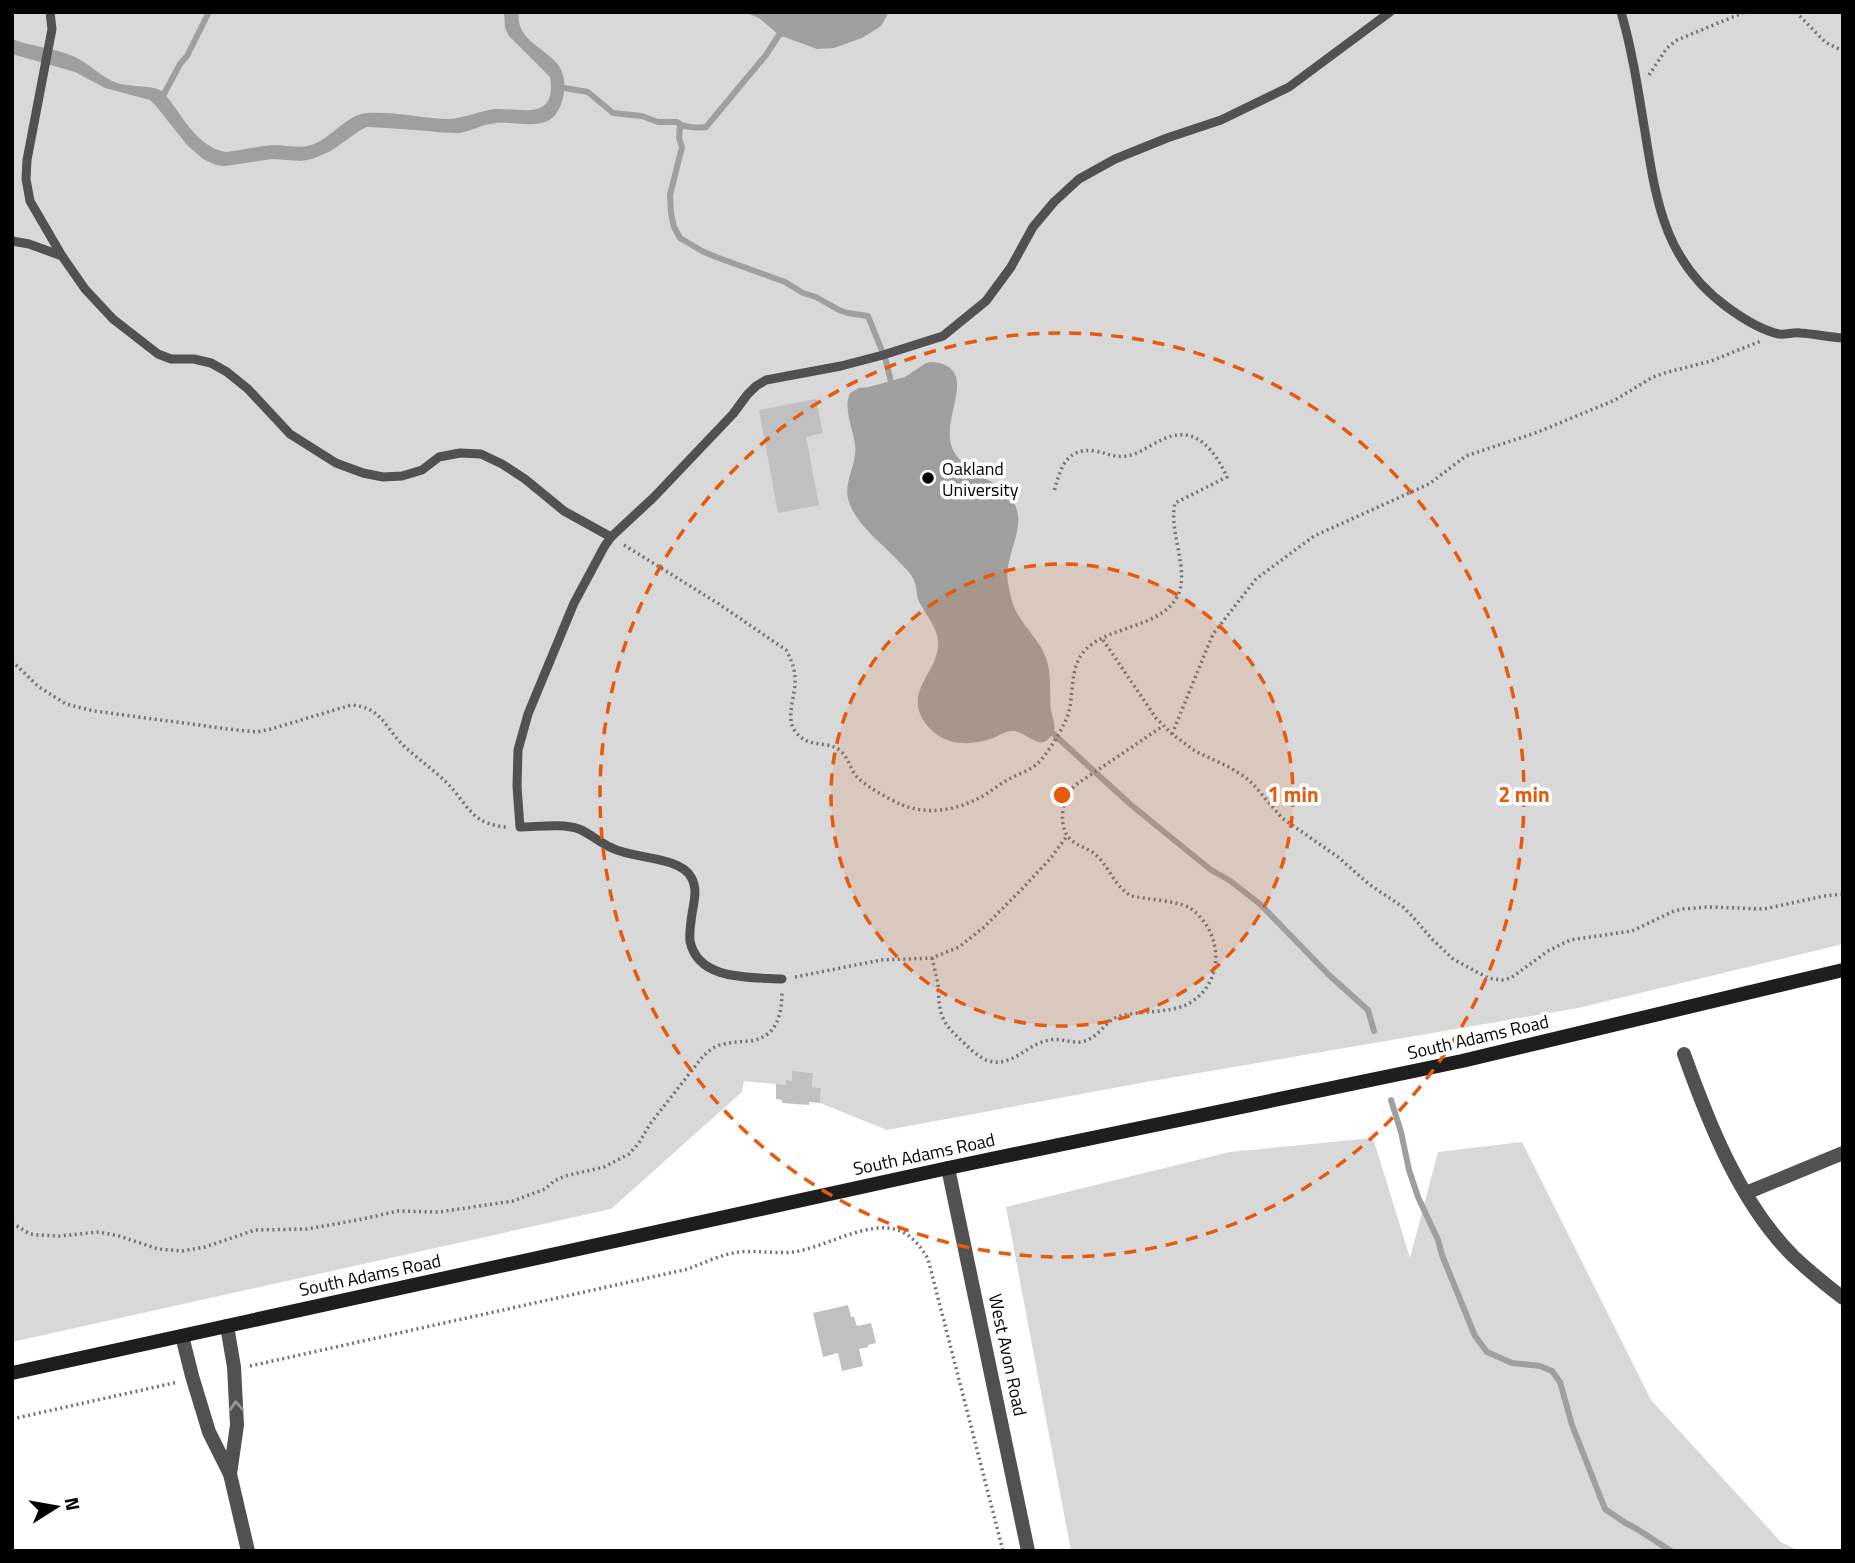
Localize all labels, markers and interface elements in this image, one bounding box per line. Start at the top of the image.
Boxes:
place label: Oakland University [942,455,1019,503]
marker: Oakland University [920,470,936,486]
text: 1 min [1267,778,1319,810]
text: 2 min [1498,778,1550,810]
centre of rings [1050,783,1074,807]
street label: South Adams Road [1405,1008,1551,1066]
street label: South Adams Road [851,1126,997,1182]
street label: South Adams Road [297,1247,443,1303]
street label: West Avon Road [982,1291,1034,1419]
one-way arrow [229,1400,244,1411]
north arrow [21,1472,91,1542]
text: N [58,1494,89,1513]

